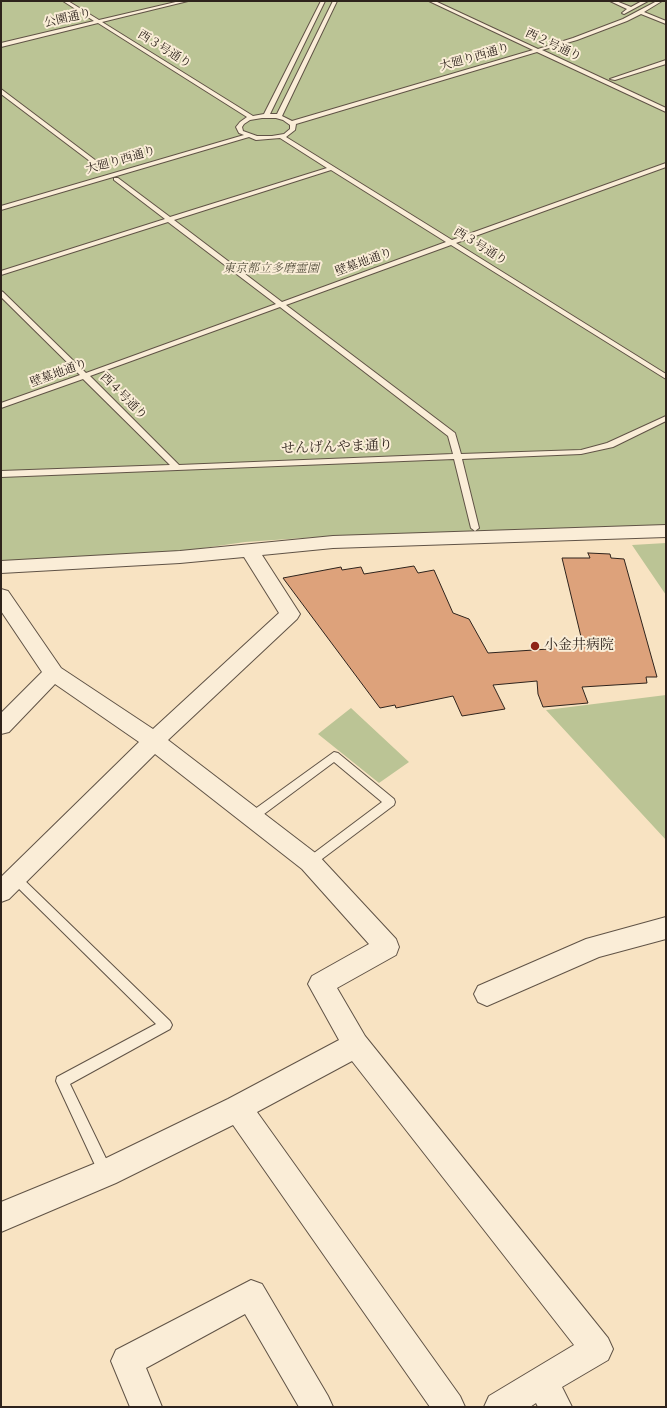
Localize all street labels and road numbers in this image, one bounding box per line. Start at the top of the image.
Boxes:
street label: 公園通り [43,7,93,31]
street label: 西２号通り [523,27,583,65]
street label: 西３号通り [135,28,193,72]
street label: 大廻り西通り [438,41,512,75]
street label: 大廻り西通り [84,144,158,178]
street label: 西３号通り [451,225,509,269]
street label: 壁墓地通り [333,246,395,280]
street label: 壁墓地通り [28,357,90,391]
street label: 西４号通り [97,371,149,423]
street label: せんげんやま通り [281,438,393,458]

